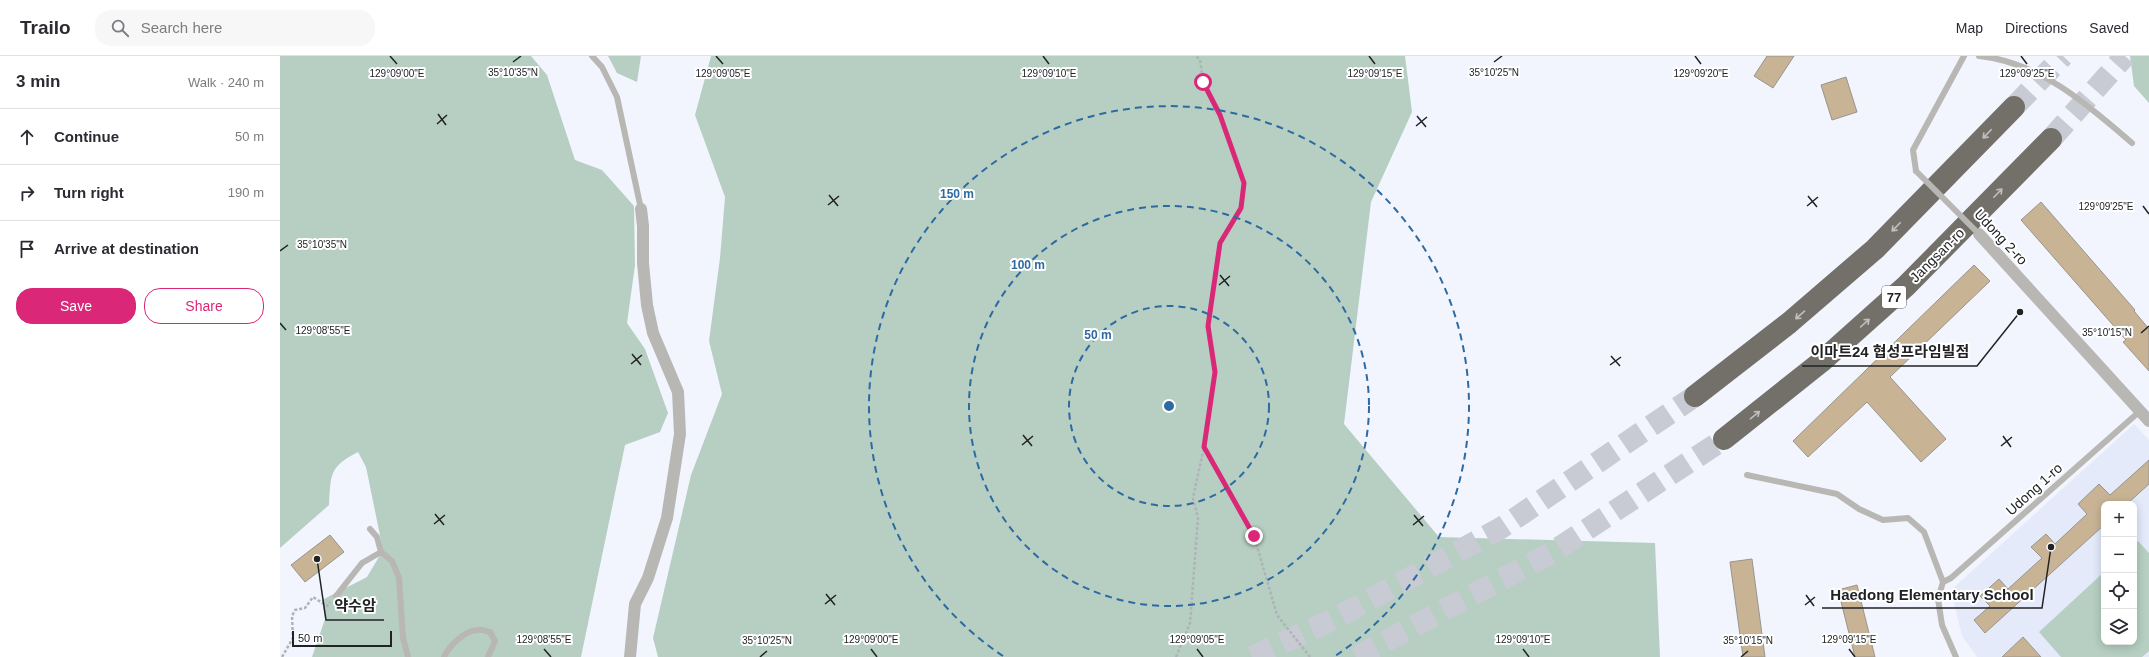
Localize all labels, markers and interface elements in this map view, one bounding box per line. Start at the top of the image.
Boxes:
search box [95,10,375,46]
text: Trailo [20,17,71,38]
icon: search [109,17,131,39]
text: Search here [141,19,222,36]
text: Map [1956,20,1983,36]
text: Directions [2005,20,2067,36]
text: Saved [2089,20,2129,36]
text: 35°10'35"N [488,67,538,78]
text: 35°10'25"N [1469,67,1519,78]
text: 129°09'00"E [369,68,425,79]
text: 129°09'05"E [695,68,751,79]
text: 129°09'10"E [1021,68,1077,79]
text: 129°09'15"E [1347,68,1403,79]
text: 129°09'20"E [1673,68,1729,79]
text: 129°09'25"E [1999,68,2055,79]
text: 3 min [16,72,60,91]
route start [1194,73,1212,91]
text: Walk · 240 m [188,75,264,90]
icon: ahead [16,126,38,148]
text: Continue [54,128,119,145]
text: 50 m [235,129,264,144]
one-way arrow [1982,129,1992,139]
icon: right [16,182,38,204]
text: Turn right [54,184,124,201]
text: 190 m [228,185,264,200]
text: 150 m [940,187,974,201]
one-way arrow [1993,188,2003,198]
text: 129°09'25"E [2078,201,2134,212]
street label: Udong 2-ro [1971,206,2031,268]
one-way arrow [1891,222,1901,232]
street label: Jangsan-ro [1907,224,1968,285]
icon: arrive [16,238,38,260]
text: 35°10'35"N [297,239,347,250]
text: Arrive at destination [54,240,199,257]
text: 100 m [1011,258,1045,272]
road number: 77 [1882,286,1906,308]
button: Save [16,288,136,324]
button: Share [144,288,264,324]
one-way arrow [1794,310,1805,319]
one-way arrow [1860,318,1870,327]
text: 129°08'55"E [295,325,351,336]
text: 35°10'15"N [2082,327,2132,338]
text: 50 m [1084,328,1112,342]
callout: 이마트24 협성프라임빌점 [1802,339,1977,366]
text: 이마트24 협성프라임빌점 [1811,343,1969,360]
centre of rings [1162,399,1176,413]
one-way arrow [1749,411,1760,419]
street label: Udong 1-ro [2003,459,2066,518]
map controls [2101,501,2137,645]
button: + [2101,501,2137,537]
route end [1245,527,1263,545]
button: − [2101,537,2137,573]
button: locate [2101,573,2137,609]
callout: Haedong Elementary School [1822,581,2042,608]
text: Haedong Elementary School [1830,586,2034,603]
callout: 약수암 [326,593,384,620]
text: 약수암 [334,597,376,614]
button: layers [2101,609,2137,645]
scale bar [292,629,392,648]
text: 50 m [298,632,322,644]
text: 129°08'55"E [516,634,572,645]
text: 129°09'00"E [843,634,899,645]
text: 129°09'05"E [1169,634,1225,645]
text: 129°09'10"E [1495,634,1551,645]
text: 129°09'15"E [1821,634,1877,645]
text: 35°10'25"N [742,635,792,646]
text: 35°10'15"N [1723,635,1773,646]

